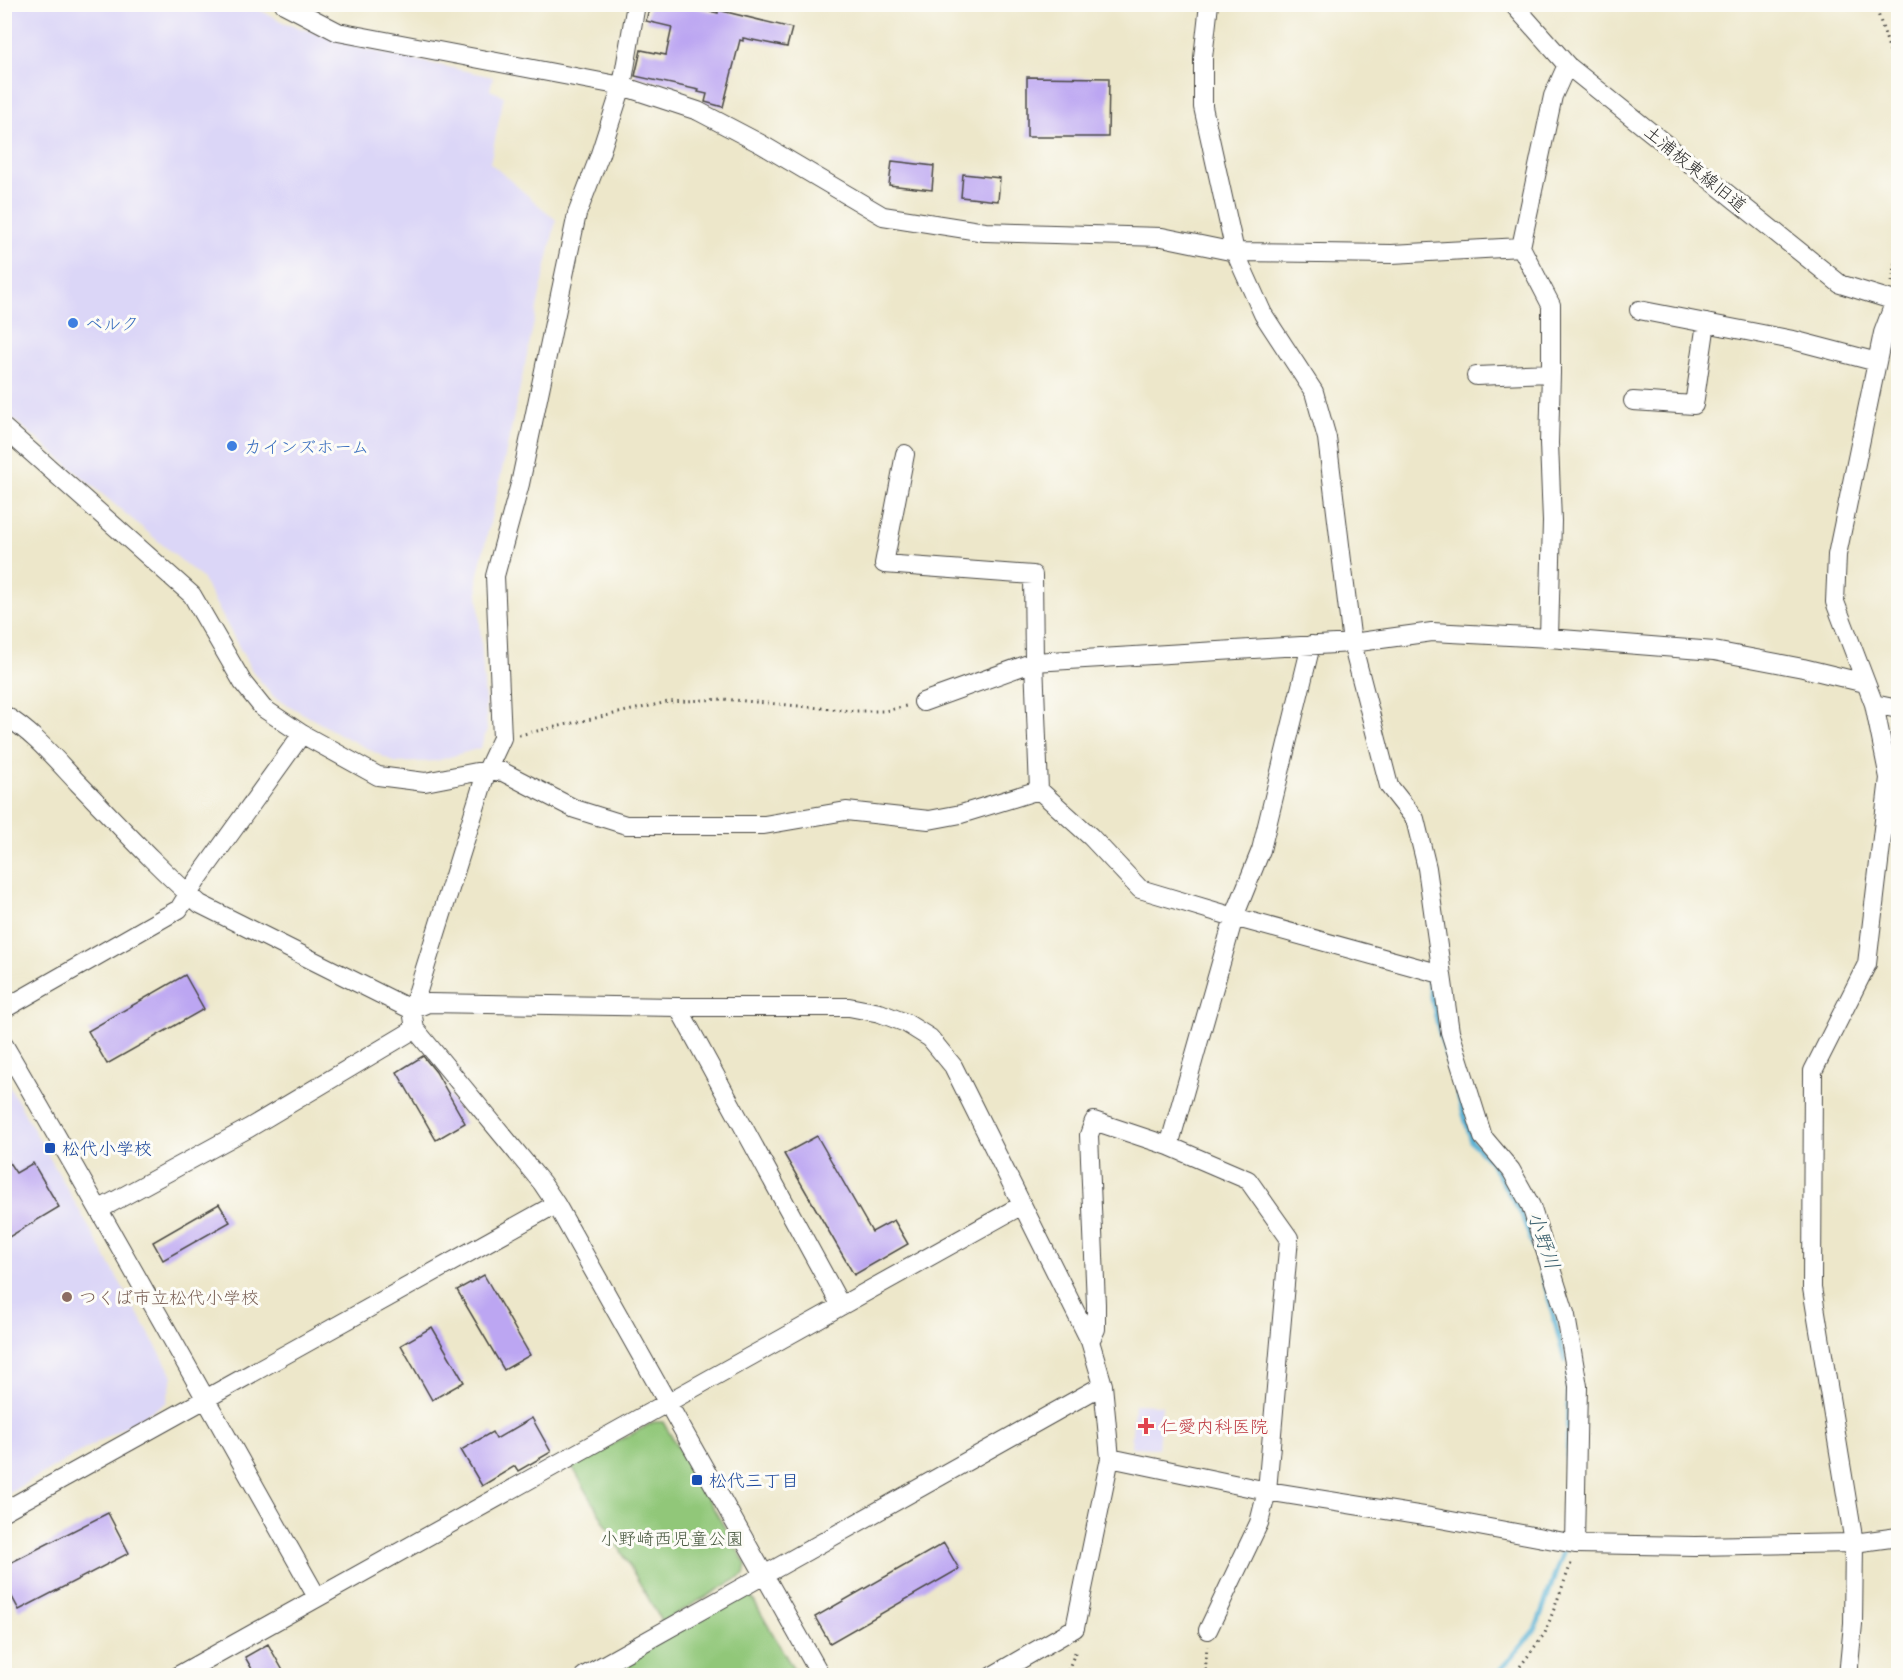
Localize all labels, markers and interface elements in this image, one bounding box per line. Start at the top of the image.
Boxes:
street label: 土浦板東線旧道 [1639,119,1753,217]
place label: ベルク [85,311,139,335]
marker: ベルク [66,316,80,330]
place label: カインズホーム [244,434,369,458]
marker: カインズホーム [225,439,239,453]
place label: 松代小学校 [62,1136,152,1160]
marker: 松代小学校 [43,1141,57,1155]
water label: 小野川 [1523,1207,1567,1273]
place label: つくば市立松代小学校 [79,1285,259,1309]
marker: つくば市立松代小学校 [60,1290,74,1304]
place label: 仁愛内科医院 [1160,1414,1268,1438]
marker: 仁愛内科医院 [1137,1417,1155,1435]
place label: 松代三丁目 [709,1468,799,1492]
marker: 松代三丁目 [690,1473,704,1487]
park label: 小野崎西児童公園 [600,1526,744,1550]

